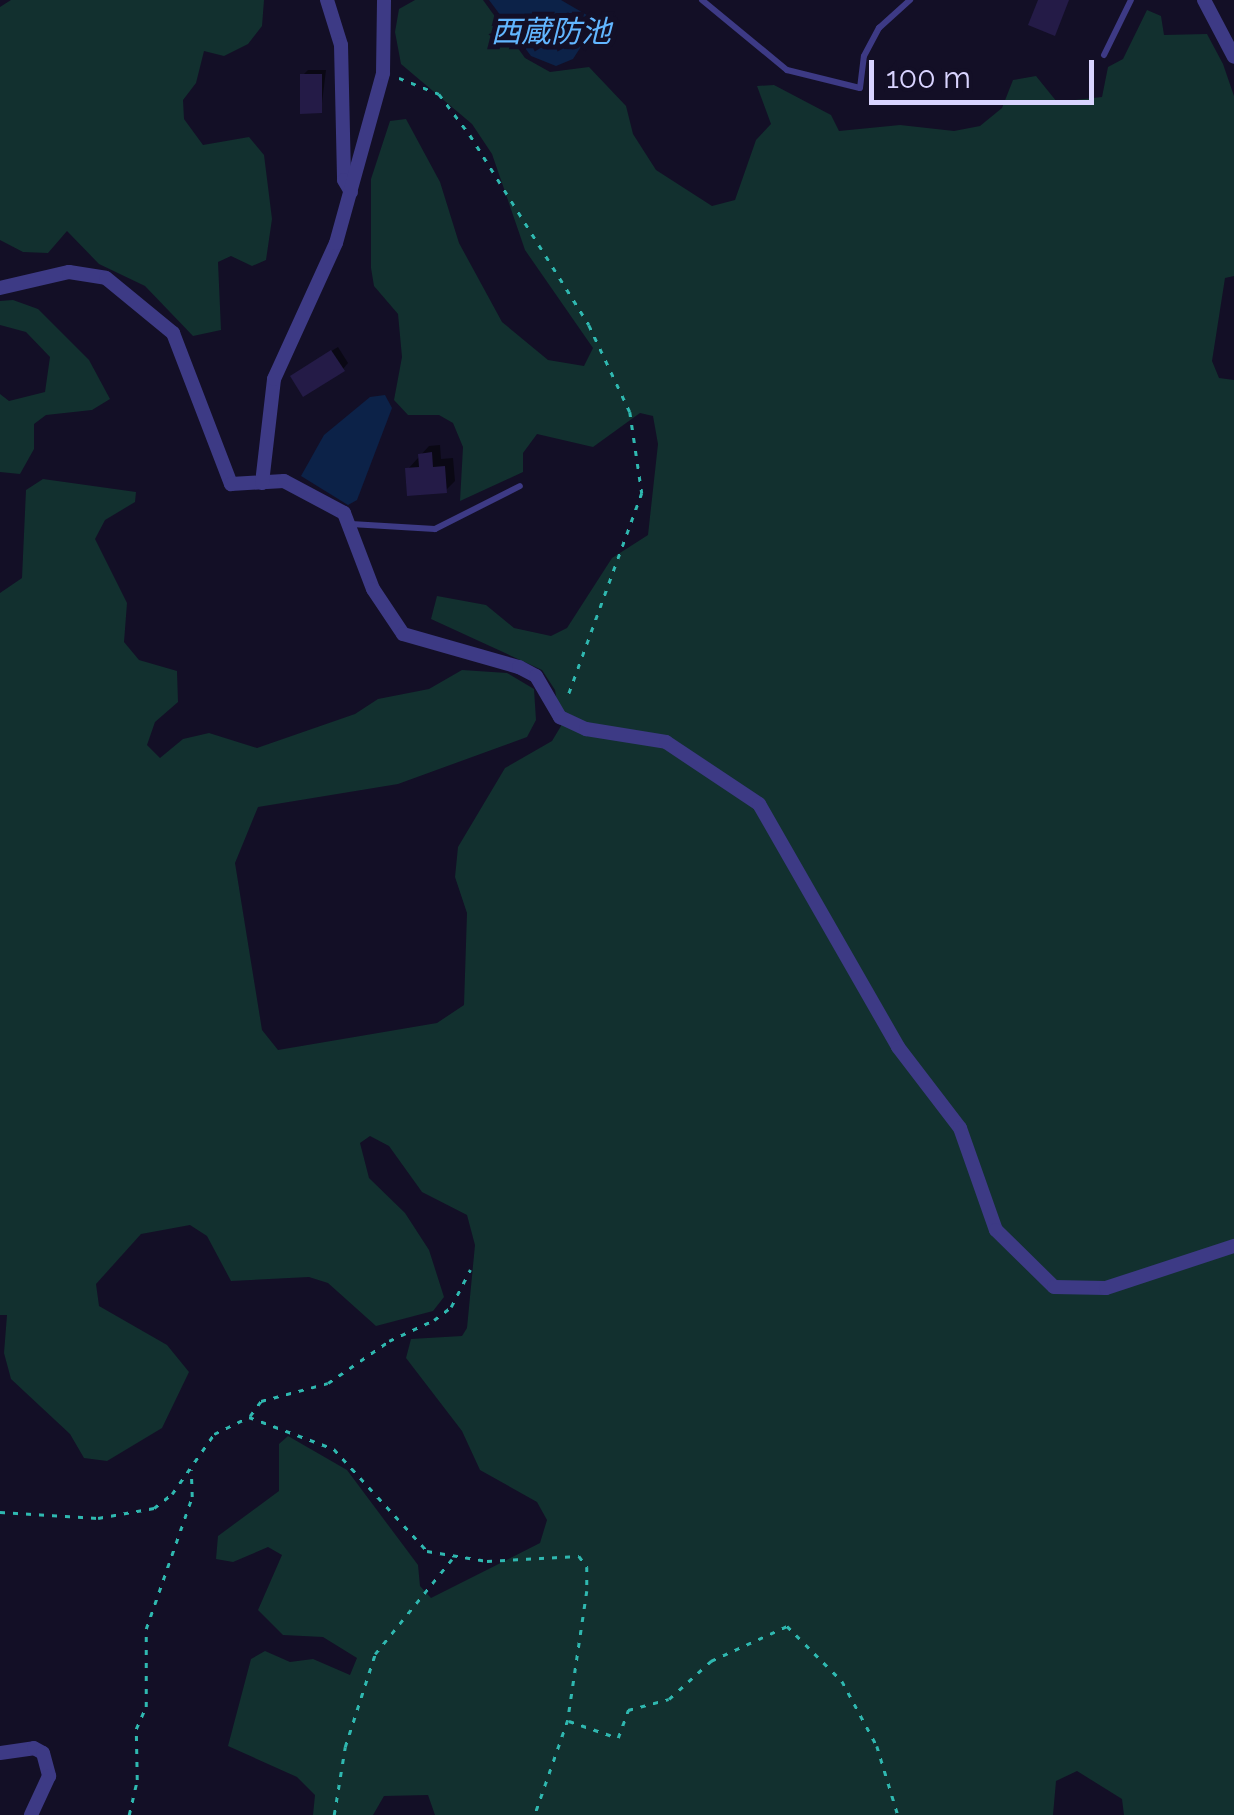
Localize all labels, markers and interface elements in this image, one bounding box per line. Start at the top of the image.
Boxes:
water label: 西蔵防池 [491,14,611,50]
scale bar [874,40,1099,102]
text: 100 m [886,60,971,95]

